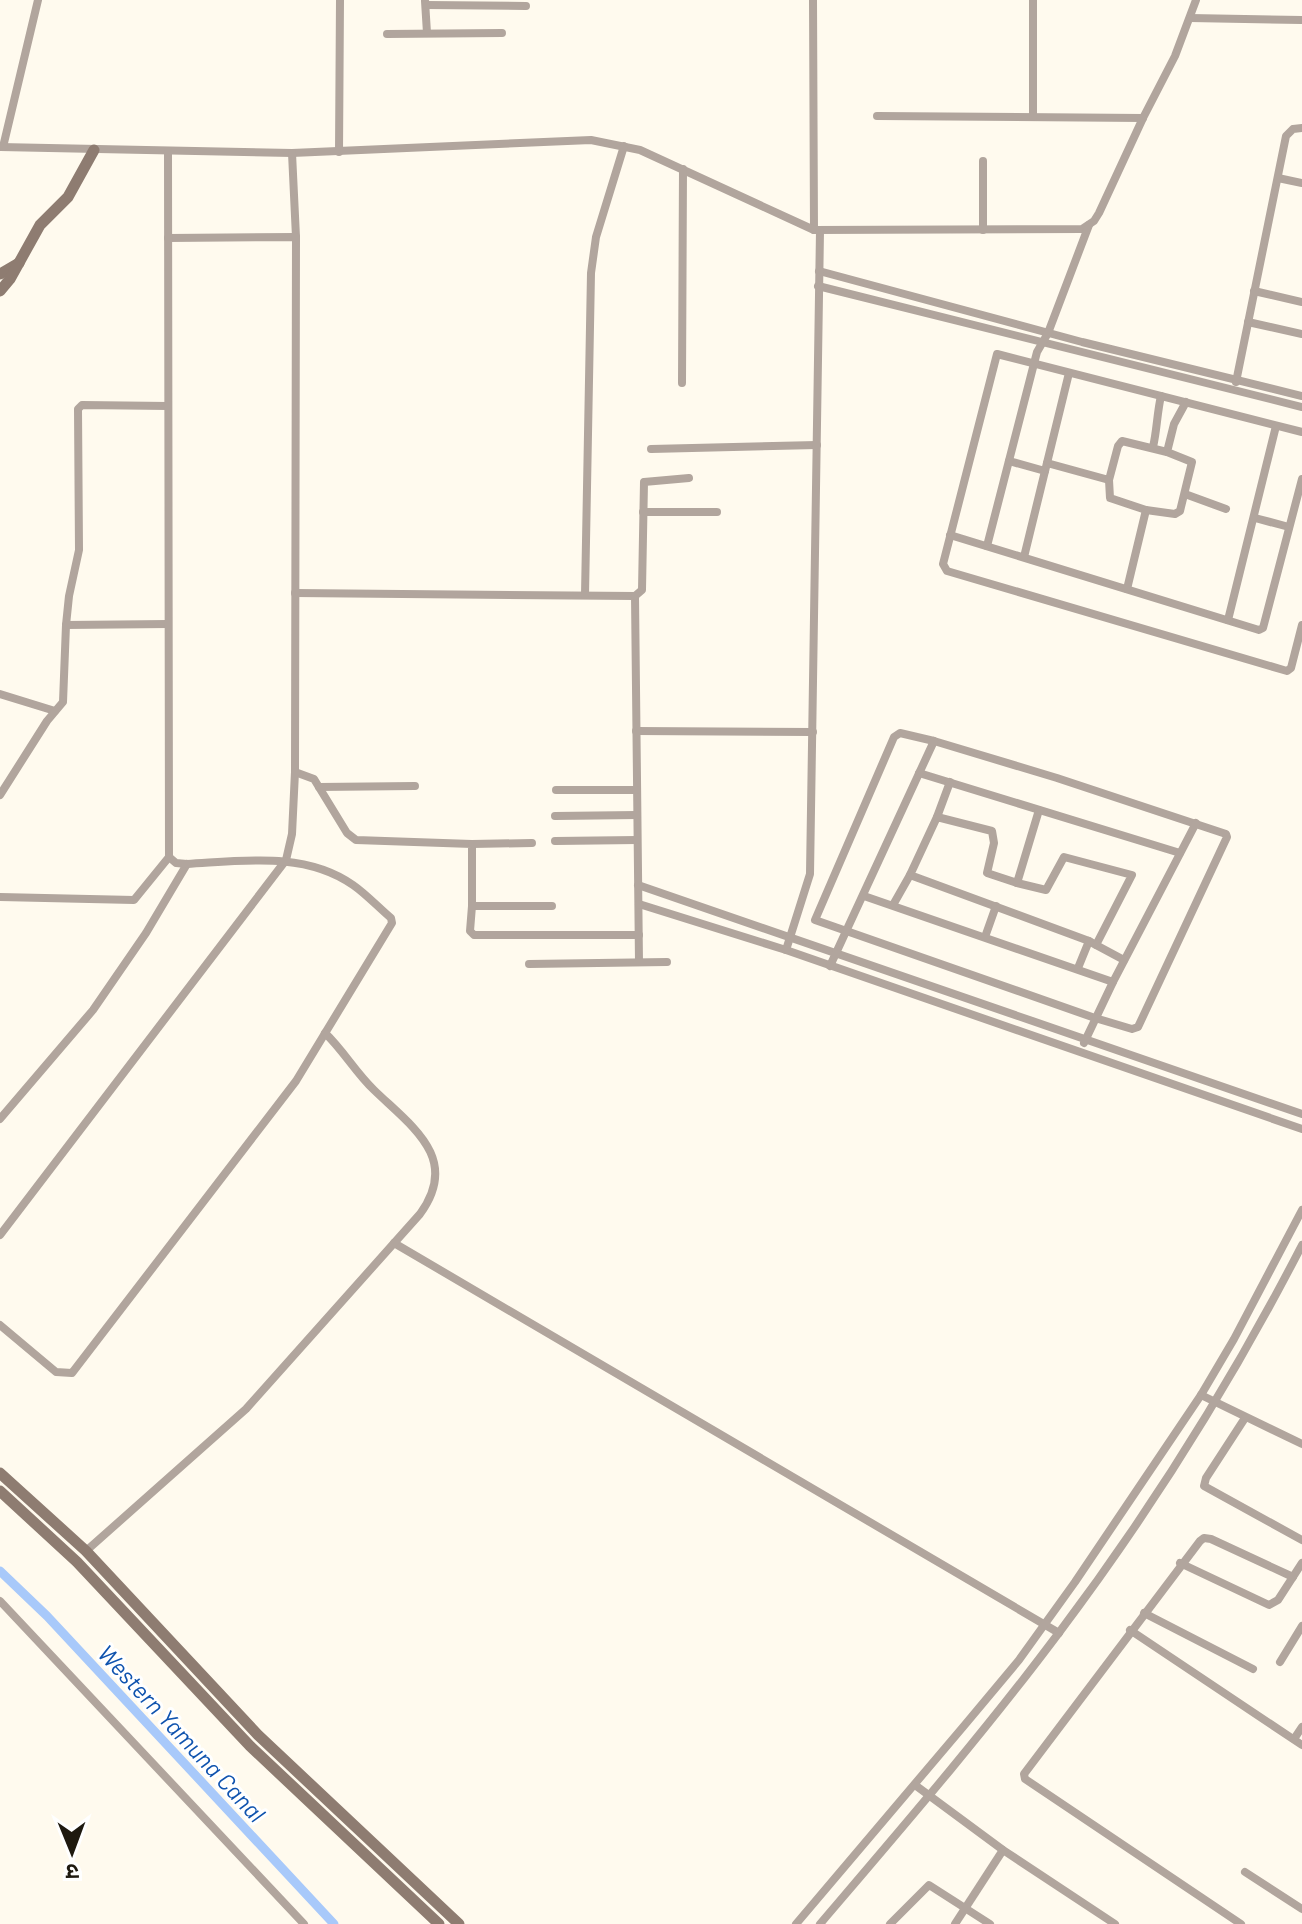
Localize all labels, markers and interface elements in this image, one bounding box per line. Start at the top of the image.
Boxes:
water label: Western Yamuna Canal [92,1638,272,1828]
north arrow [32,1812,112,1892]
text: उ [65,1860,79,1886]

